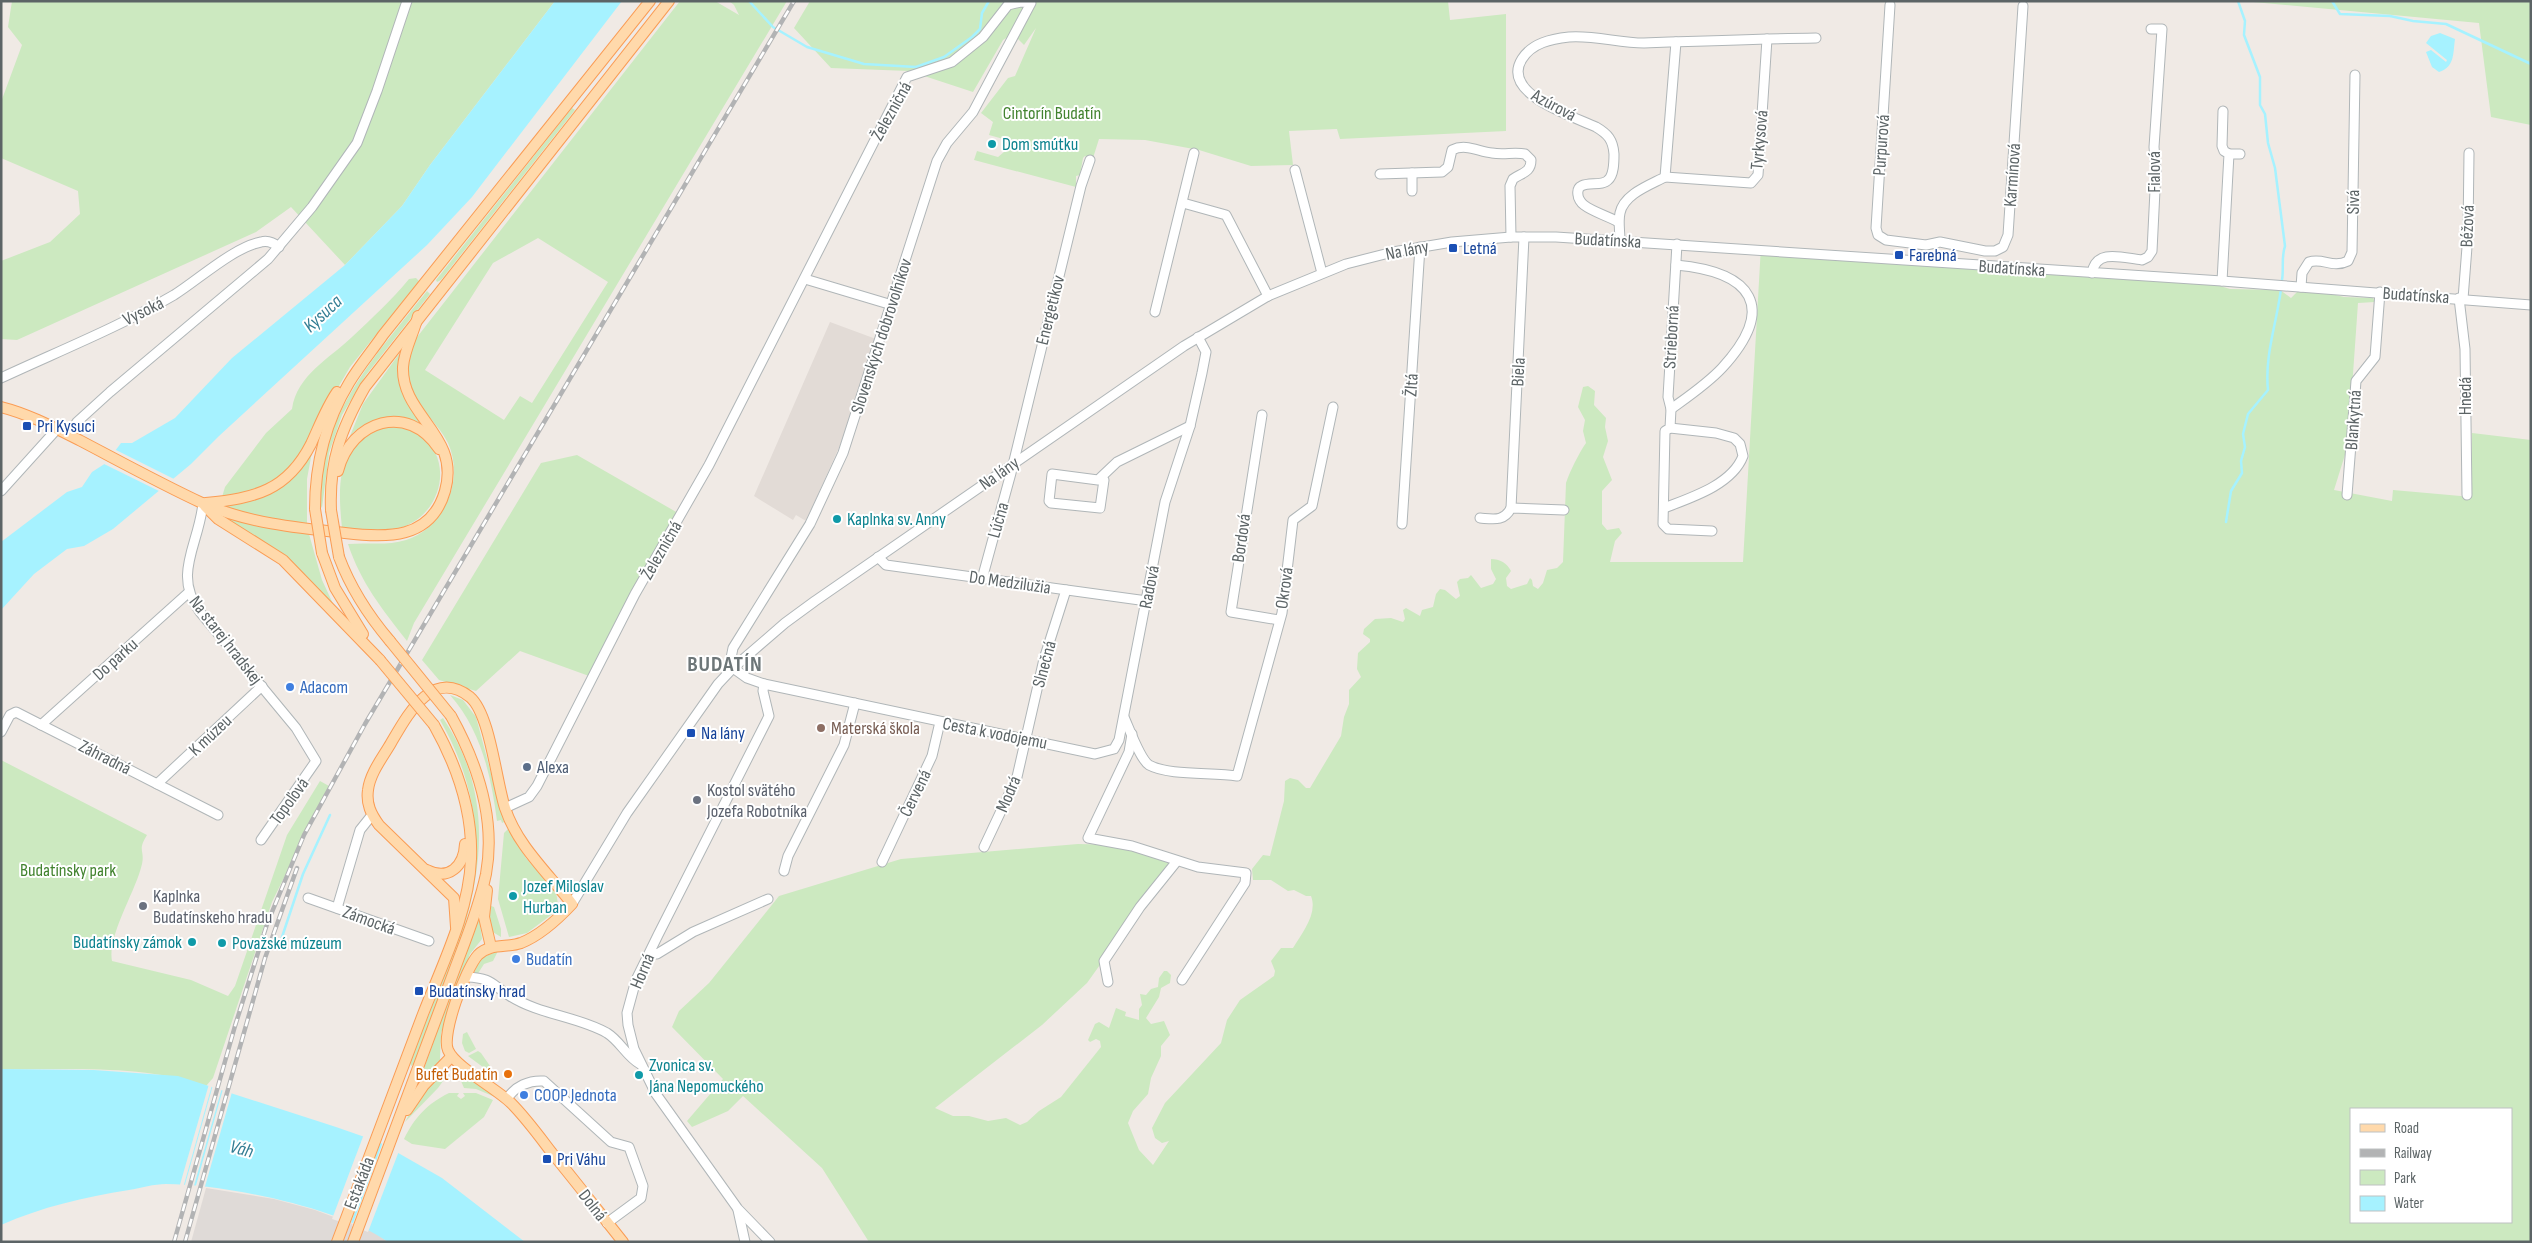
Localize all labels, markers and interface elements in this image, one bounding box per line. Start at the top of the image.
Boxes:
street label: Železničná [867,78,916,144]
street label: Azúrová [1527,85,1580,126]
park label: Cintorín Budatín [1003,103,1101,124]
street label: Tyrkysová [1746,109,1773,171]
street label: Purpurová [1869,114,1894,176]
place label: Dom smútku [1002,134,1078,155]
marker: Dom smútku [986,138,998,150]
street label: Karmínová [2000,142,2025,208]
street label: Fialová [2144,151,2165,193]
street label: Sivá [2343,189,2364,215]
street label: Béžová [2456,204,2479,248]
street label: Budatínska [1574,228,1642,253]
street label: Na lány [1384,236,1431,265]
place label: Letná [1463,238,1497,259]
marker: Letná [1447,242,1459,254]
place label: Farebná [1909,245,1957,266]
marker: Farebná [1893,249,1905,261]
street label: Slovenských dobrovoľníkov [846,256,917,416]
street label: Budatínska [1978,256,2046,281]
street label: Energetikov [1032,273,1069,347]
street label: Budatínska [2382,283,2450,308]
water label: Kysuca [299,290,347,338]
street label: Vysoká [119,293,167,330]
street label: Strieborná [1659,305,1684,369]
street label: Biela [1507,357,1530,387]
street label: Žltá [1400,373,1423,397]
street label: Hnedá [2455,377,2476,415]
street label: Blankytná [2341,389,2366,451]
place label: Pri Kysuci [37,416,95,437]
marker: Pri Kysuci [21,420,33,432]
street label: Na lány [975,452,1023,495]
street label: Lúčna [983,500,1014,540]
place label: Kaplnka sv. Anny [847,509,946,530]
street label: Bordová [1228,512,1255,564]
marker: Kaplnka sv. Anny [831,513,843,525]
street label: Železničná [636,517,687,583]
street label: Radová [1135,564,1164,610]
street label: Do Medzilužia [968,566,1052,599]
street label: Okrová [1271,566,1298,610]
street label: Na starej hradskej [185,592,267,689]
street label: Do parku [89,634,142,685]
street label: Slnečná [1028,638,1061,690]
district label: BUDATÍN [687,651,763,678]
place label: Adacom [299,677,348,698]
marker: Adacom [284,681,296,693]
street label: K múzeu [184,710,236,760]
street label: Cesta k vodojemu [941,713,1049,754]
place label: Materská škola [831,718,920,739]
marker: Materská škola [815,722,827,734]
place label: Na lány [701,723,745,744]
marker: Na lány [685,727,697,739]
street label: Záhradná [75,735,134,780]
place label: Alexa [536,757,569,778]
marker: Alexa [521,761,533,773]
street label: Červená [895,766,936,820]
street label: Modrá [991,773,1025,816]
street label: Topoľová [265,774,313,829]
place label: Kostol svätého Jozefa Robotníka [706,780,807,822]
marker: Kostol svätého Jozefa Robotníka [691,794,703,806]
park label: Budatínsky park [20,860,116,881]
place label: Jozef Miloslav Hurban [522,876,604,918]
place label: Kaplnka Budatínskeho hradu [153,886,272,928]
marker: Jozef Miloslav Hurban [507,890,519,902]
marker: Kaplnka Budatínskeho hradu [137,900,149,912]
street label: Zámocká [340,901,398,940]
place label: Budatínsky zámok [73,932,182,953]
place label: Považské múzeum [232,933,342,954]
marker: Budatínsky zámok [186,936,198,948]
marker: Považské múzeum [216,937,228,949]
place label: Budatín [526,949,573,970]
street label: Horná [626,950,659,992]
marker: Budatín [510,953,522,965]
place label: Budatínsky hrad [429,981,526,1002]
marker: Budatínsky hrad [413,985,425,997]
place label: Zvonica sv. Jána Nepomuckého [648,1055,764,1097]
place label: Bufet Budatín [416,1064,498,1085]
marker: Bufet Budatín [502,1068,514,1080]
marker: Zvonica sv. Jána Nepomuckého [633,1069,645,1081]
place label: COOP Jednota [534,1085,617,1106]
marker: COOP Jednota [518,1089,530,1101]
legend [2350,1108,2512,1223]
text: Road [2394,1119,2419,1138]
water label: Váh [227,1135,256,1164]
text: Railway [2394,1144,2432,1163]
place label: Pri Váhu [557,1149,606,1170]
marker: Pri Váhu [541,1153,553,1165]
street label: Estakáda [340,1154,379,1212]
text: Park [2394,1169,2416,1188]
street label: Dolná [574,1185,611,1225]
text: Water [2394,1194,2425,1213]

